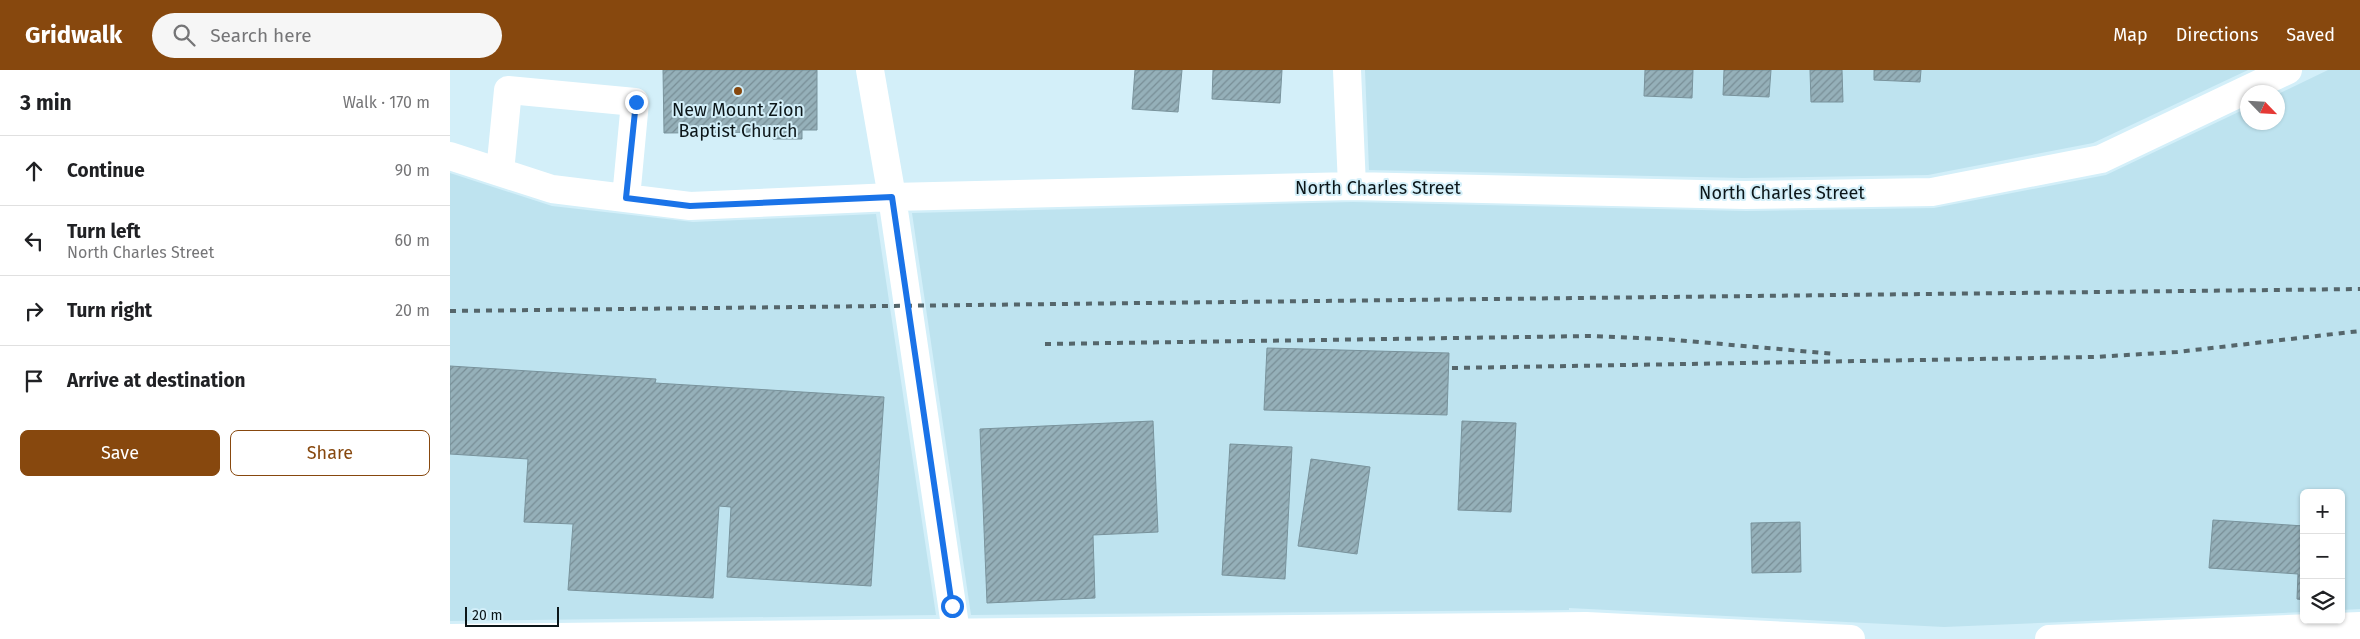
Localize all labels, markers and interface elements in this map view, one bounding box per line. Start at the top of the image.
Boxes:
search box [152,13,502,58]
text: Gridwalk [25,21,122,49]
icon: search [170,21,198,49]
text: Search here [210,24,312,47]
text: Map [2113,24,2148,46]
text: Directions [2176,24,2258,46]
text: Saved [2286,24,2335,46]
marker: New Mount Zion Baptist Church [732,85,744,97]
north arrow [2240,85,2285,130]
text: 3 min [20,90,72,116]
route end [625,91,648,114]
text: Walk · 170 m [343,93,430,112]
place label: New Mount Zion Baptist Church [672,99,804,142]
icon: ahead [20,157,48,185]
text: Continue [67,159,145,182]
text: 90 m [395,161,430,180]
street label: North Charles Street [1295,177,1461,199]
street label: North Charles Street [1699,182,1865,204]
text: Turn left [67,220,141,243]
icon: left [20,227,48,255]
text: 60 m [395,231,430,250]
text: North Charles Street [67,243,214,262]
icon: right [20,297,48,325]
text: Turn right [67,299,152,322]
text: 20 m [395,301,430,320]
icon: arrive [20,367,48,395]
text: Arrive at destination [67,369,246,392]
button: Save [20,430,220,476]
button: Share [230,430,430,476]
map controls [2300,489,2345,624]
button: + [2300,489,2345,534]
button: − [2300,534,2345,579]
button: layers [2300,579,2345,624]
route start [941,595,964,618]
scale bar [465,604,559,627]
text: 20 m [472,607,502,624]

